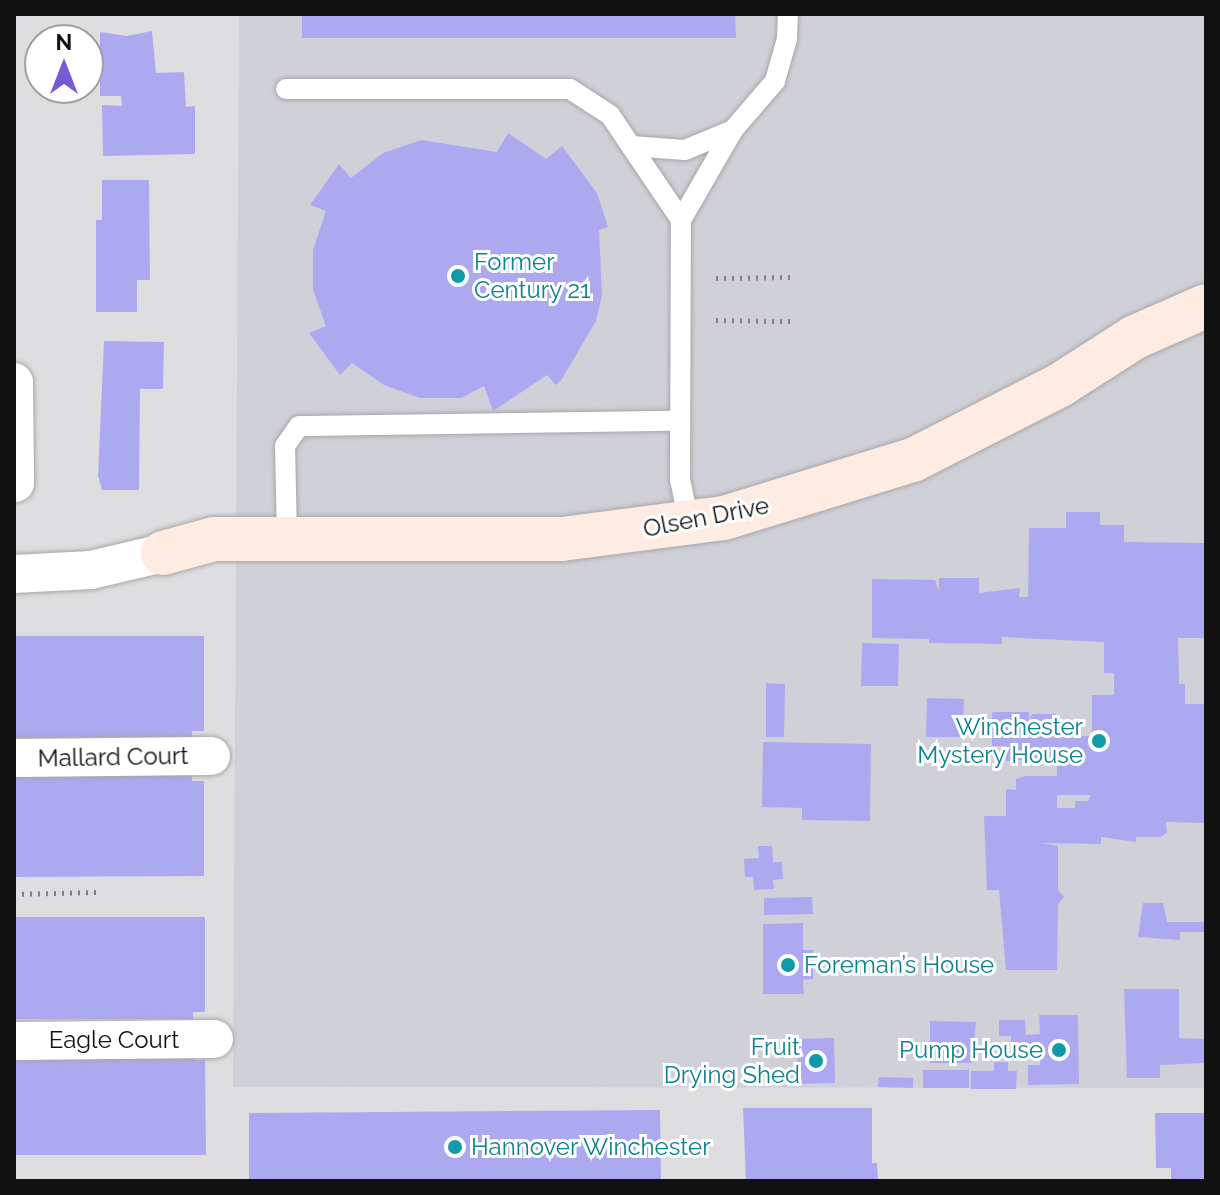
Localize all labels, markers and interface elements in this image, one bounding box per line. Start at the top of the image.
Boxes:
north arrow [24,24,104,104]
text: N [56,29,72,55]
place label: Former Century 21 [474,248,591,304]
marker: Former Century 21 [449,267,467,285]
street label: Olsen Drive [641,491,771,543]
place label: Winchester Mystery House [916,713,1083,769]
marker: Winchester Mystery House [1090,732,1108,750]
street label: Mallard Court [37,741,189,773]
place label: Foreman’s House [804,951,994,979]
marker: Foreman’s House [779,956,797,974]
street label: Eagle Court [49,1026,179,1054]
place label: Fruit Drying Shed [664,1033,800,1089]
place label: Pump House [899,1036,1043,1064]
marker: Pump House [1050,1041,1068,1059]
marker: Fruit Drying Shed [807,1052,825,1070]
place label: Hannover Winchester [471,1133,712,1161]
marker: Hannover Winchester [446,1138,464,1156]

